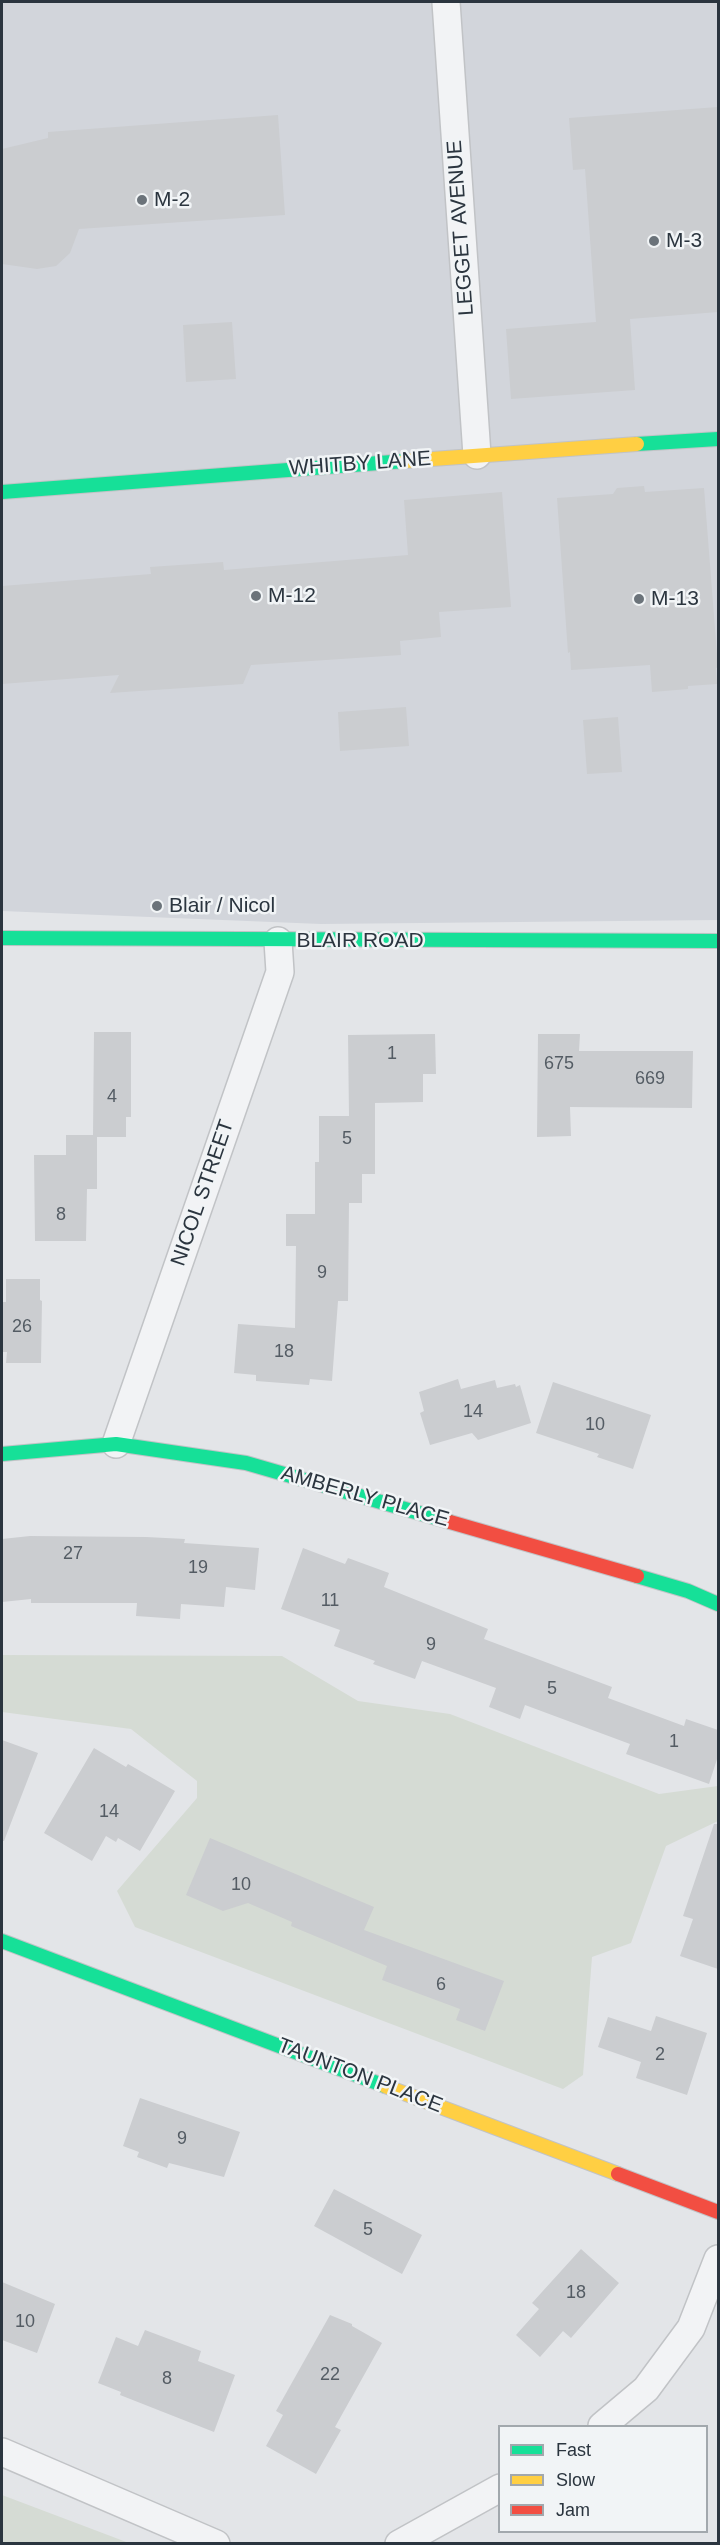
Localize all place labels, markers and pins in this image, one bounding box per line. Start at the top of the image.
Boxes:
place label: M-2 [154,187,190,213]
marker: M-2 [135,193,149,207]
place label: M-3 [666,228,702,254]
marker: M-3 [647,234,661,248]
place label: M-12 [268,583,316,609]
place label: M-13 [651,586,699,612]
marker: M-12 [249,589,263,603]
marker: M-13 [632,592,646,606]
place label: Blair / Nicol [169,893,275,919]
marker: Blair / Nicol [150,899,164,913]

